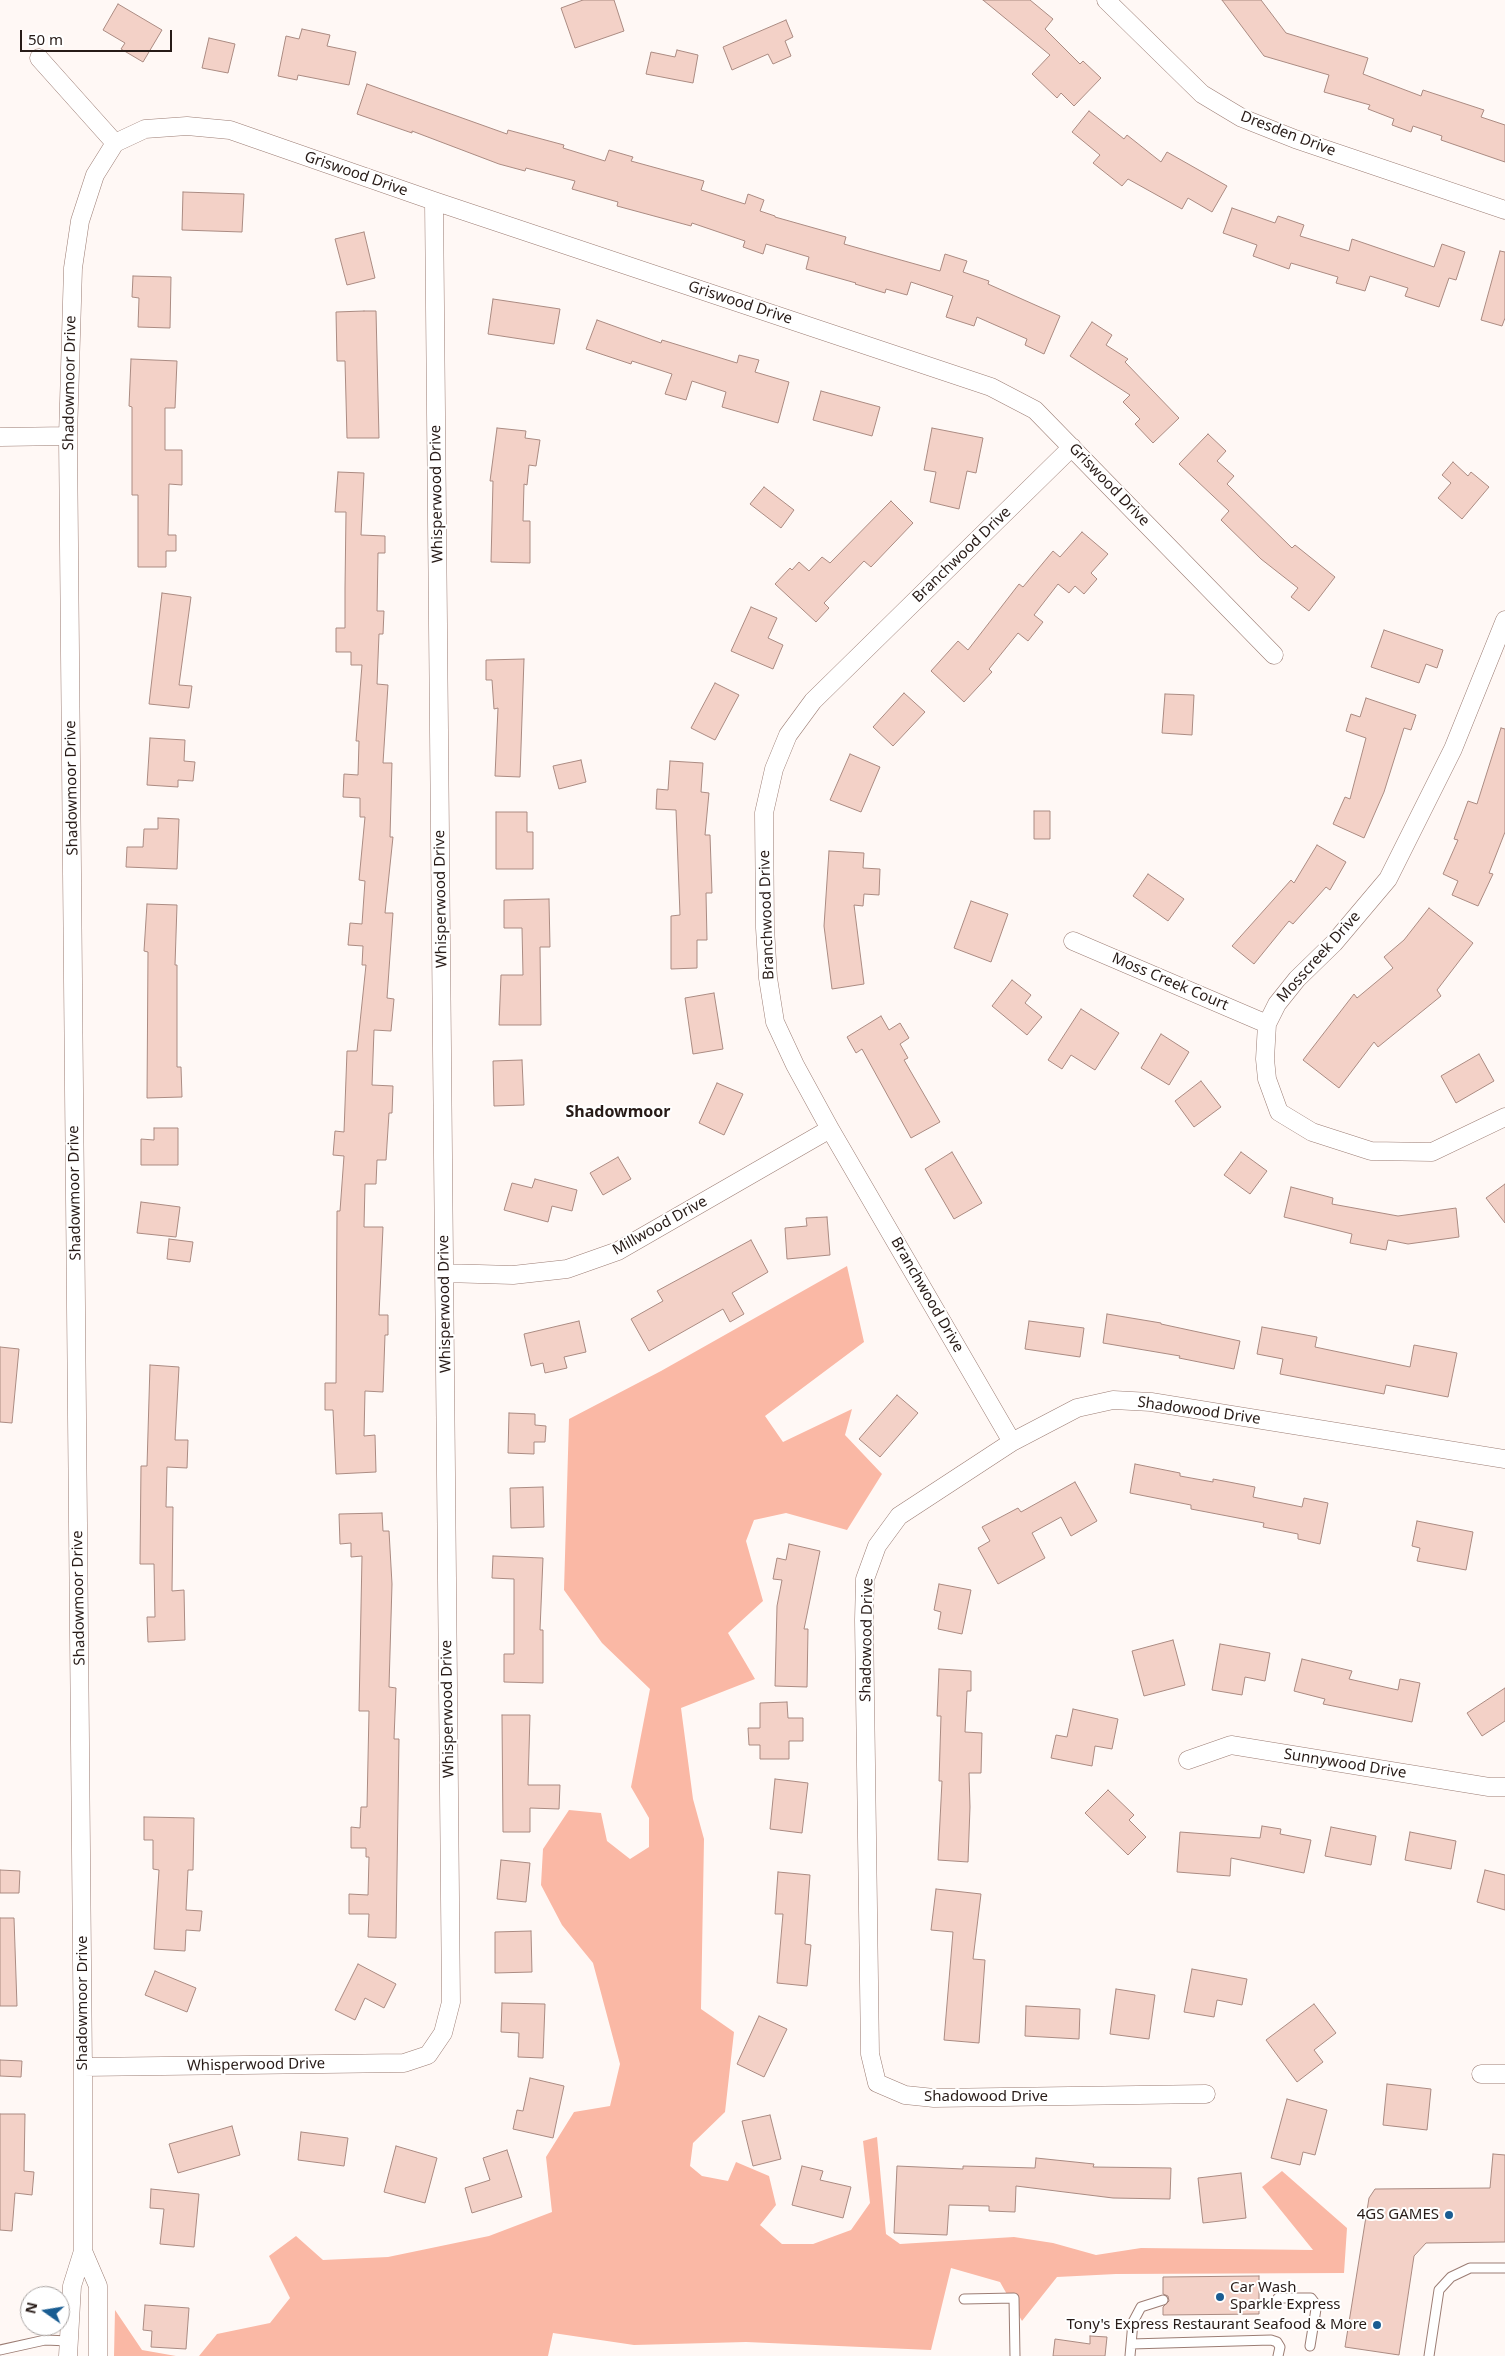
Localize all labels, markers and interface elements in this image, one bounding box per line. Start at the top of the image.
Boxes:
scale bar [22,20,175,52]
text: 50 m [28,29,63,49]
street label: Dresden Drive [1238,108,1338,160]
street label: Griswood Drive [302,148,410,200]
street label: Griswood Drive [686,278,794,328]
street label: Shadowmoor Drive [60,315,80,451]
street label: Whisperwood Drive [427,425,447,563]
street label: Griswood Drive [1065,440,1153,530]
street label: Branchwood Drive [909,503,1015,607]
street label: Shadowmoor Drive [62,720,82,856]
street label: Whisperwood Drive [431,830,451,968]
street label: Branchwood Drive [756,850,778,980]
street label: Mosscreek Drive [1273,908,1365,1006]
street label: Moss Creek Court [1109,949,1231,1015]
district label: Shadowmoor [565,1102,671,1122]
street label: Shadowmoor Drive [65,1125,85,1261]
street label: Millwood Drive [610,1193,710,1259]
street label: Branchwood Drive [887,1234,967,1356]
street label: Whisperwood Drive [435,1235,455,1373]
street label: Shadowood Drive [1136,1393,1262,1429]
street label: Shadowmoor Drive [69,1530,89,1666]
street label: Shadowood Drive [857,1578,877,1702]
street label: Whisperwood Drive [438,1640,458,1778]
street label: Sunnywood Drive [1282,1745,1408,1783]
street label: Shadowmoor Drive [74,1935,92,2071]
street label: Whisperwood Drive [187,2055,325,2075]
street label: Shadowood Drive [924,2088,1048,2106]
place label: 4GS GAMES [1357,2206,1439,2224]
marker: 4GS GAMES [1443,2209,1455,2221]
place label: Car Wash Sparkle Express [1230,2279,1341,2314]
north arrow [20,2286,70,2336]
marker: Car Wash Sparkle Express [1214,2291,1226,2303]
text: N [20,2300,41,2315]
place label: Tony's Express Restaurant Seafood & More [1067,2316,1367,2334]
marker: Tony's Express Restaurant Seafood & More [1371,2319,1383,2331]

